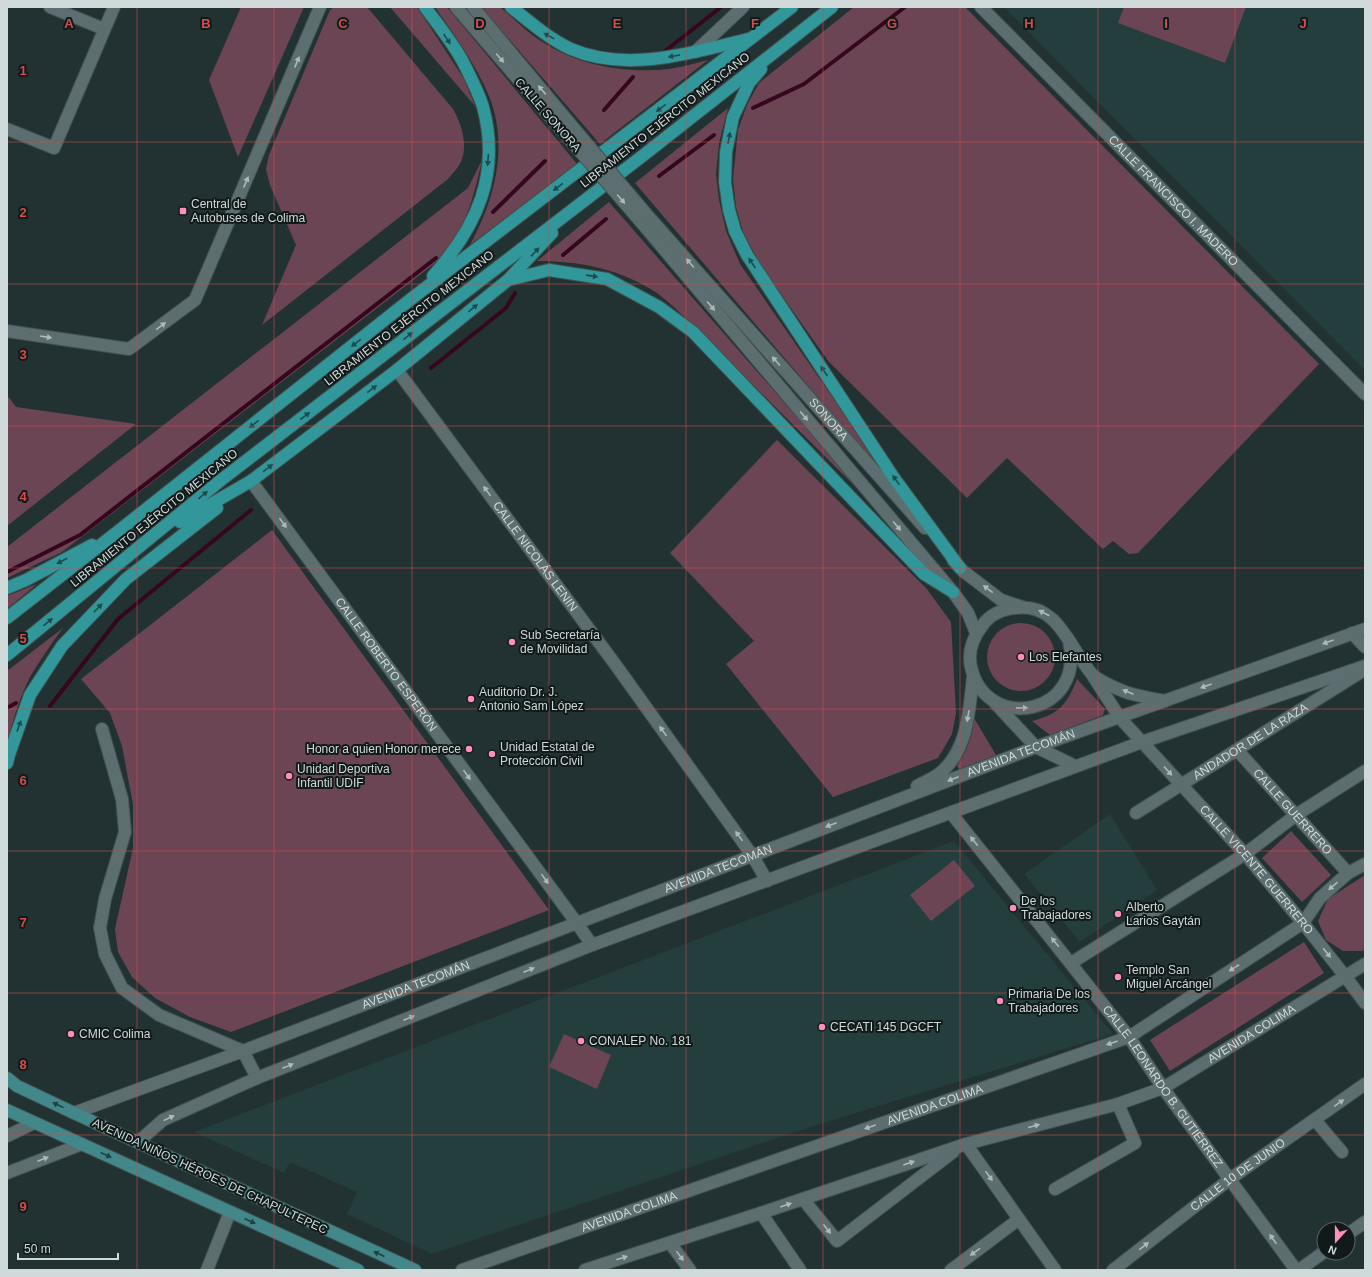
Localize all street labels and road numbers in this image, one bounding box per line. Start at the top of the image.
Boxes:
street label: LIBRAMIENTO EJÉRCITO MEXICANO [577,49,752,190]
street label: CALLE SONORA [512,75,584,155]
street label: CALLE FRANCISCO I. MADERO [1106,133,1241,269]
street label: LIBRAMIENTO EJÉRCITO MEXICANO [321,247,496,388]
street label: SONORA [806,395,851,444]
street label: LIBRAMIENTO EJÉRCITO MEXICANO [67,445,240,590]
street label: CALLE NICOLÁS LENIN [490,499,580,614]
street label: CALLE ROBERTO ESPERÓN [332,595,440,734]
street label: ANDADOR DE LA RAZA [1190,700,1310,783]
street label: AVENIDA TECOMÁN [965,727,1077,780]
street label: CALLE GUERRERO [1250,766,1335,857]
street label: CALLE VICENTE GUERRERO [1197,802,1316,937]
street label: AVENIDA TECOMÁN [662,842,774,896]
street label: AVENIDA TECOMÁN [360,958,472,1012]
street label: AVENIDA COLIMA [1205,1001,1298,1066]
street label: CALLE LEONARDO B. GUTIÉRREZ [1100,1003,1226,1170]
street label: AVENIDA COLIMA [885,1082,985,1128]
street label: AVENIDA NIÑOS HÉROES DE CHAPULTEPEC [90,1114,330,1237]
street label: CALLE 10 DE JUNIO [1188,1135,1288,1214]
street label: AVENIDA COLIMA [579,1188,679,1235]

